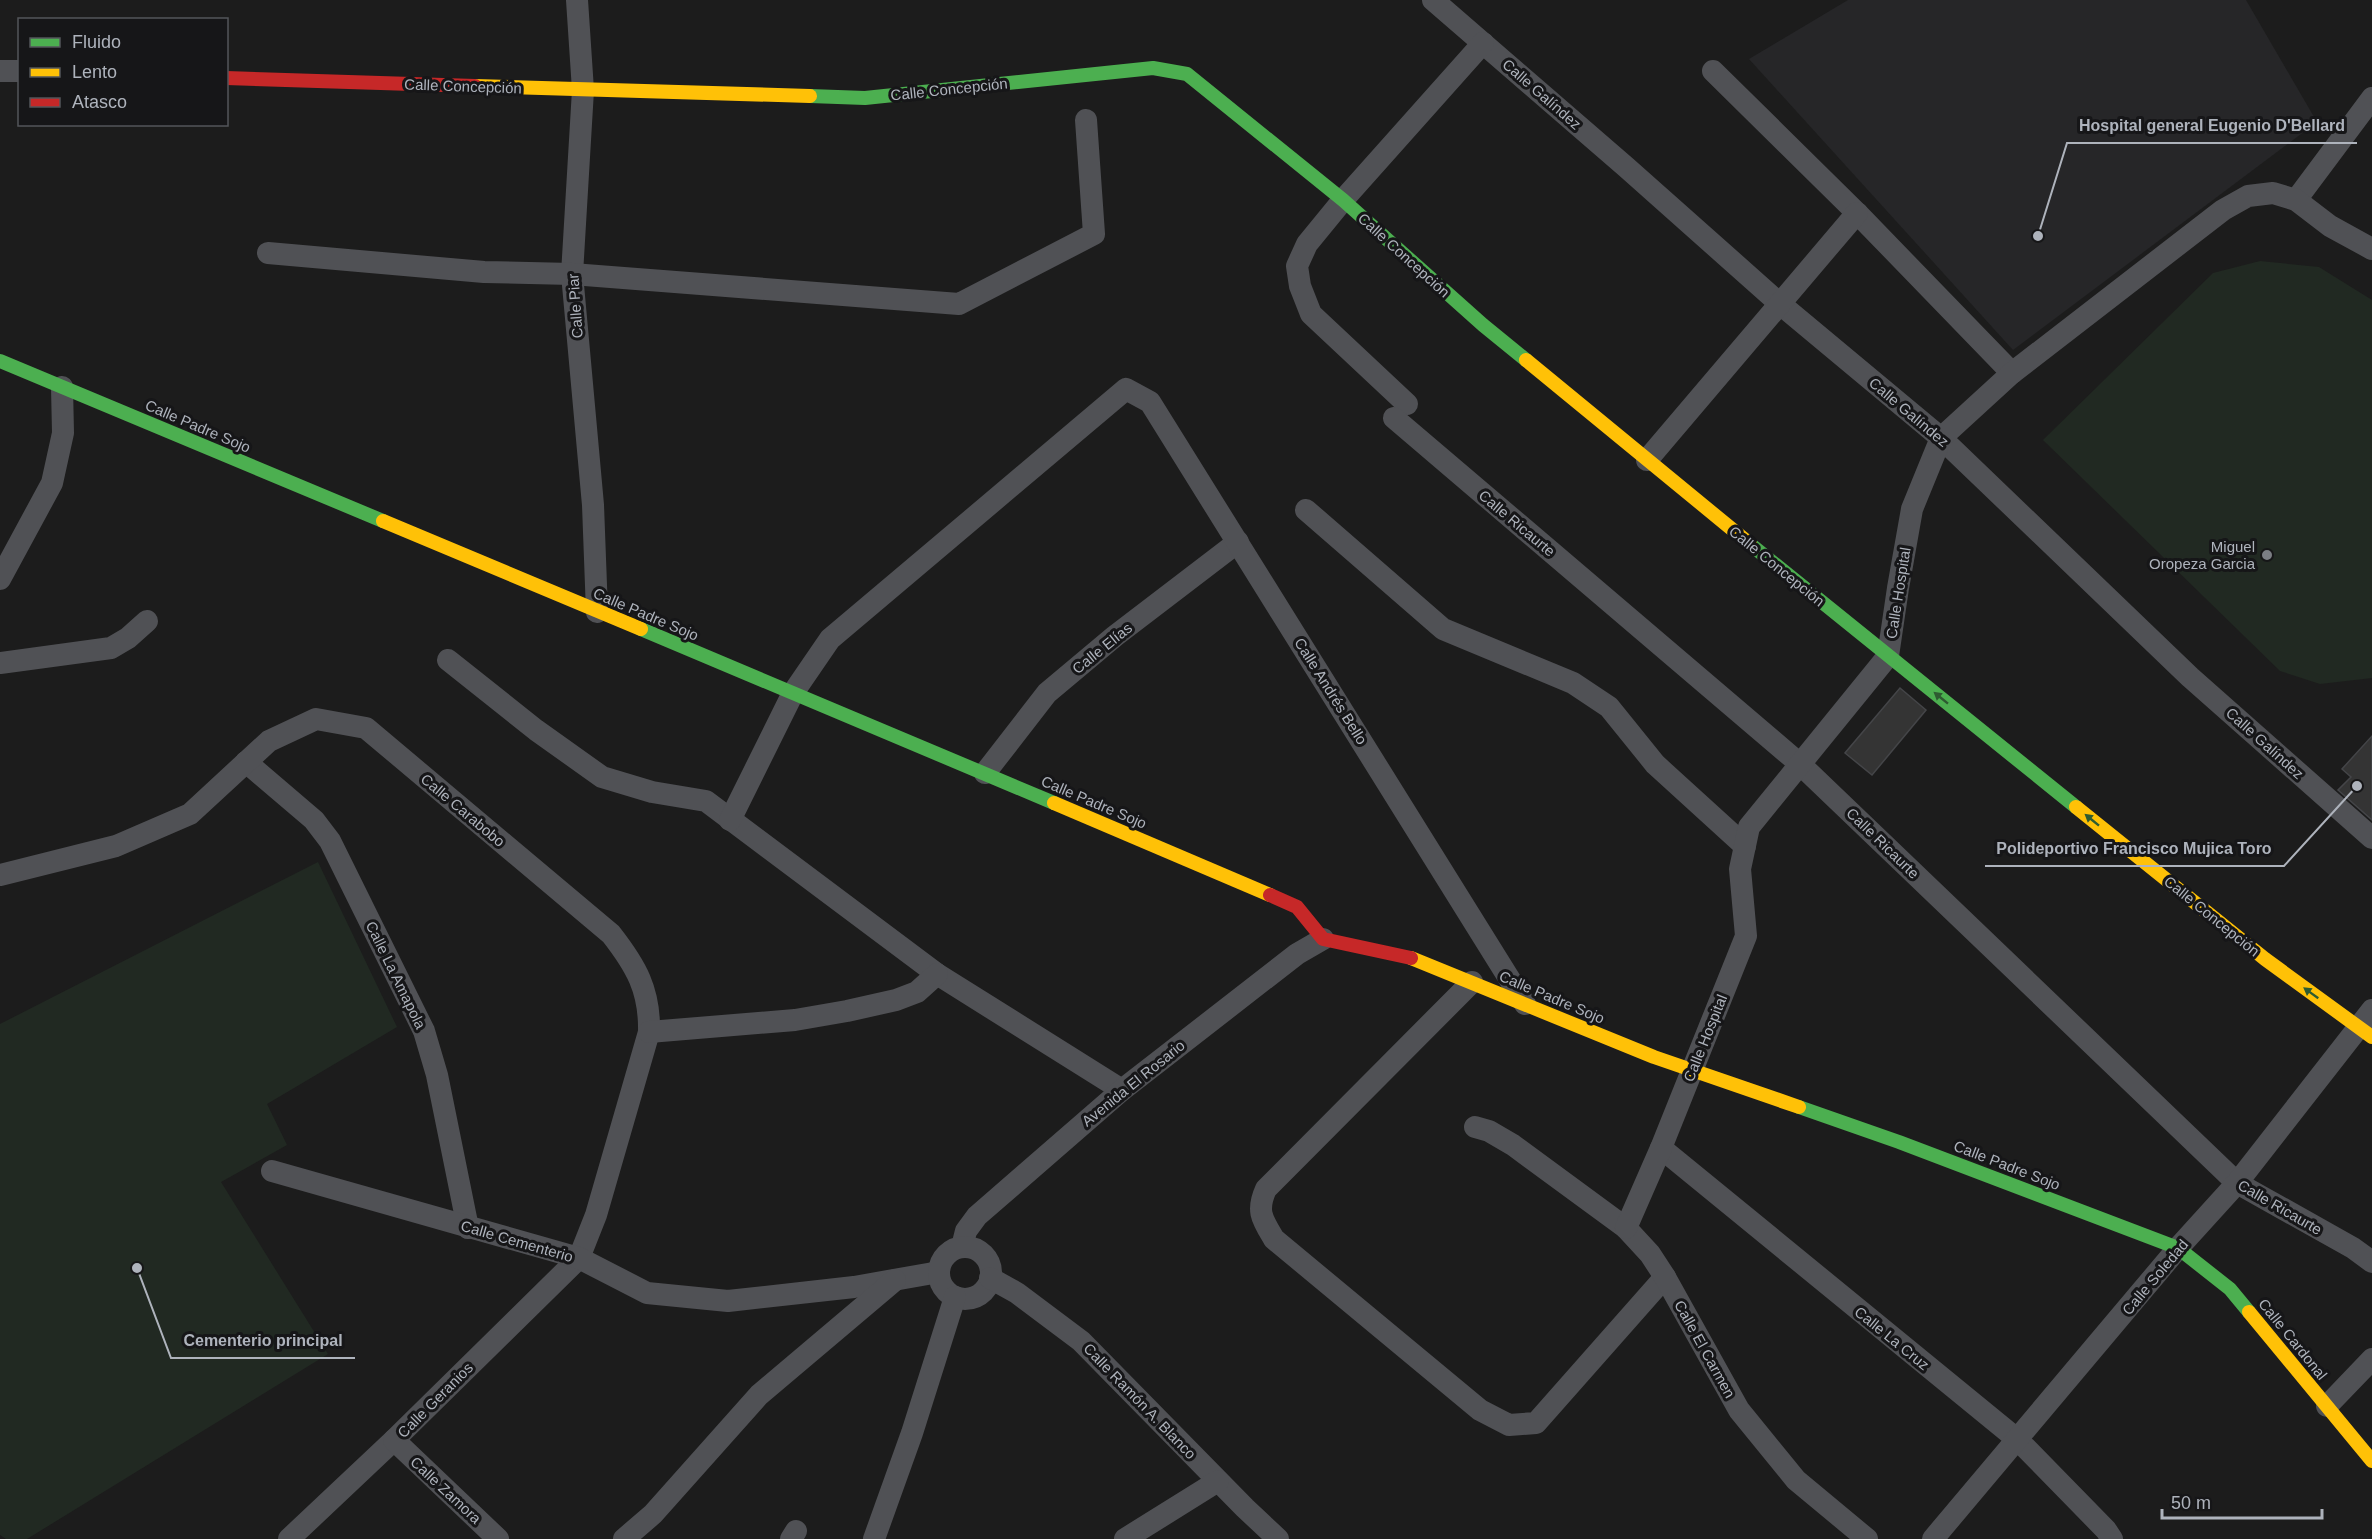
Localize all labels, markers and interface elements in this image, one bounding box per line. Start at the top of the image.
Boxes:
legend [18,18,228,126]
text: Fluido [72,32,121,52]
street label: Calle Galíndez [1499,55,1585,133]
text: Lento [72,62,117,82]
street label: Calle Concepción [890,74,1008,104]
street label: Calle Concepción [404,75,522,97]
text: Atasco [72,92,127,112]
callout: Hospital general Eugenio D'Bellard [2067,109,2357,143]
text: Hospital general Eugenio D'Bellard [2079,117,2345,134]
street label: Calle Concepción [1355,209,1453,301]
street label: Calle Piar [564,273,586,339]
street label: Calle Galíndez [1866,374,1952,450]
street label: Calle Padre Sojo [143,396,253,456]
street label: Calle Ricaurte [1475,486,1559,560]
street label: Calle Concepción [1726,522,1828,610]
place label: Miguel Oropeza Garcia [2149,538,2256,572]
street label: Calle Hospital [1882,546,1914,640]
marker: Miguel Oropeza Garcia [2260,548,2274,562]
street label: Calle Padre Sojo [591,584,701,644]
street label: Calle Elías [1069,619,1135,677]
street label: Calle Andrés Bello [1291,635,1371,747]
one-way arrow [1933,692,1948,704]
street label: Calle Galíndez [2223,704,2307,782]
street label: Calle Carabobo [418,770,508,850]
street label: Calle Padre Sojo [1039,772,1149,832]
street label: Calle Ricaurte [1843,804,1923,882]
one-way arrow [2085,814,2100,827]
callout: Polideportivo Francisco Mujica Toro [1985,832,2284,866]
text: Polideportivo Francisco Mujica Toro [1996,840,2272,857]
street label: Calle Concepción [2161,872,2263,960]
street label: Calle La Amapola [363,918,430,1032]
street label: Calle Padre Sojo [1497,967,1607,1027]
one-way arrow [2304,987,2320,999]
street label: Calle Hospital [1680,992,1730,1084]
street label: Avenida El Rosario [1078,1036,1188,1130]
street label: Calle Padre Sojo [1951,1137,2063,1193]
street label: Calle Ricaurte [2235,1176,2325,1238]
street label: Calle Cementerio [459,1217,575,1265]
street label: Calle Soledad [2118,1236,2192,1318]
street label: Calle Cardonal [2255,1295,2331,1383]
street label: Calle El Carmen [1671,1297,1739,1401]
street label: Calle La Cruz [1851,1303,1933,1373]
callout: Cementerio principal [171,1324,355,1358]
text: Cementerio principal [183,1332,343,1349]
street label: Calle Ramón A. Blanco [1080,1340,1200,1462]
street label: Calle Geranios [394,1359,476,1441]
street label: Calle Zamora [407,1453,485,1527]
scale bar [2162,1482,2322,1520]
text: 50 m [2171,1493,2211,1513]

